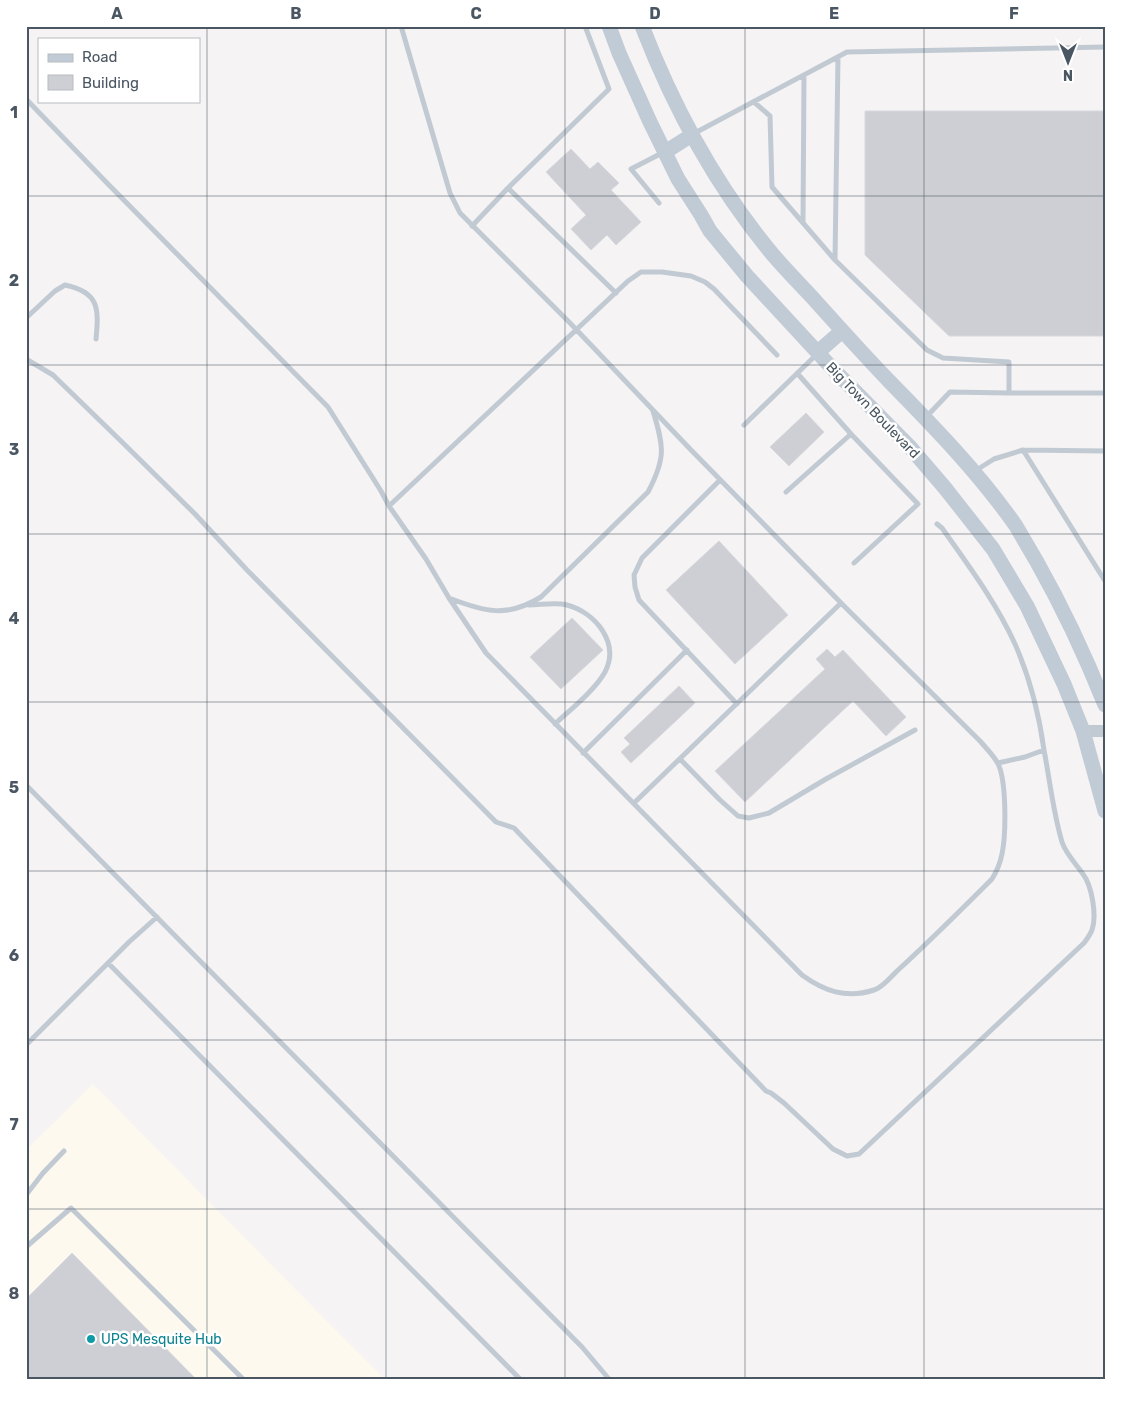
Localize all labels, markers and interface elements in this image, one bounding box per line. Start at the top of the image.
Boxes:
text: A [111,4,123,23]
text: B [290,4,302,23]
text: C [470,4,482,23]
text: D [649,4,661,23]
text: E [829,4,839,23]
text: F [1009,4,1019,23]
legend [38,38,200,102]
north arrow [1044,38,1094,88]
text: Road [82,48,118,66]
text: N [1063,66,1073,83]
text: Building [82,74,139,92]
text: 1 [10,103,18,122]
text: 2 [9,271,19,290]
street label: Big Town Boulevard [822,359,923,462]
text: 3 [9,440,19,459]
text: 4 [9,609,20,628]
text: 5 [9,778,19,797]
text: 6 [9,946,19,965]
text: 7 [9,1115,19,1134]
text: 8 [9,1284,20,1303]
place label: UPS Mesquite Hub [101,1331,222,1348]
marker: UPS Mesquite Hub [85,1333,97,1345]

